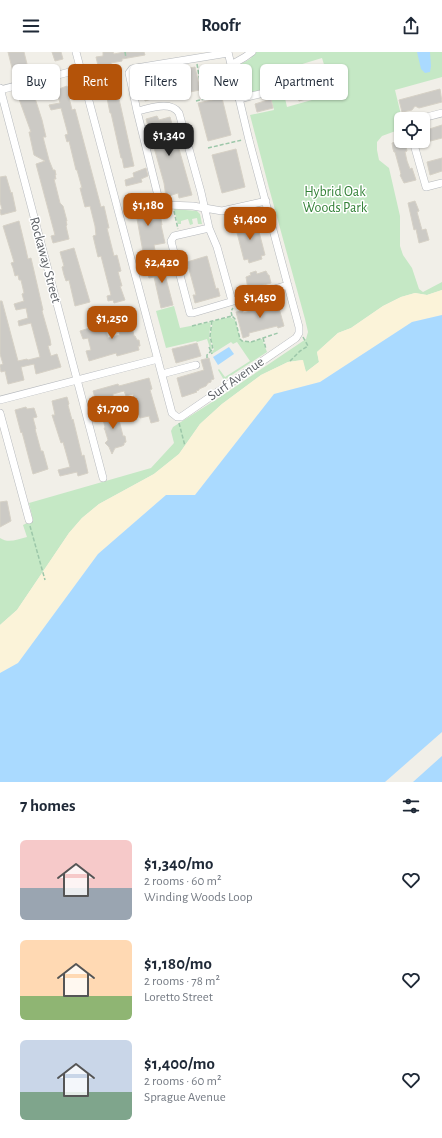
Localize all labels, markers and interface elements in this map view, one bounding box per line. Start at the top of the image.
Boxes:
icon: menu [20,15,42,37]
icon: share [400,15,422,37]
text: Roofr [201,17,241,35]
chip: Buy [12,64,60,100]
chip: Rent [68,64,122,100]
chip: Filters [130,64,191,100]
chip: New [199,64,252,100]
chip: Apartment [260,64,348,100]
map controls [394,112,430,148]
button: locate [394,112,430,148]
pin: $1,340 [136,123,202,157]
text: $1,340 [153,129,185,142]
park label: Hybrid Oak Woods Park [303,185,368,215]
pin: $1,180 [115,193,181,227]
text: $1,180 [132,199,164,212]
pin: $1,400 [217,207,283,241]
text: $1,400 [233,213,267,226]
street label: Rockaway Street [27,215,63,305]
pin: $2,420 [129,250,195,284]
text: $2,420 [145,256,179,269]
pin: $1,450 [227,285,293,319]
text: $1,450 [244,291,276,304]
pin: $1,250 [79,306,145,340]
text: $1,250 [96,312,128,325]
street label: Surf Avenue [205,354,267,404]
pin: $1,700 [80,396,146,430]
text: $1,700 [97,402,129,415]
icon: filters [400,795,422,817]
text: 7 homes [20,797,76,814]
text: $1,340/mo [144,855,213,872]
icon: home [52,856,100,904]
icon: heart [400,869,422,891]
text: 2 rooms · 60 m² [144,875,221,888]
text: Winding Woods Loop [144,891,253,904]
text: $1,180/mo [144,955,212,972]
icon: home [52,956,100,1004]
icon: heart [400,969,422,991]
text: 2 rooms · 78 m² [144,975,220,988]
text: Loretto Street [144,991,213,1004]
text: $1,400/mo [144,1055,215,1072]
icon: home [52,1056,100,1104]
icon: heart [400,1069,422,1091]
text: 2 rooms · 60 m² [144,1075,221,1088]
text: Sprague Avenue [144,1091,226,1104]

